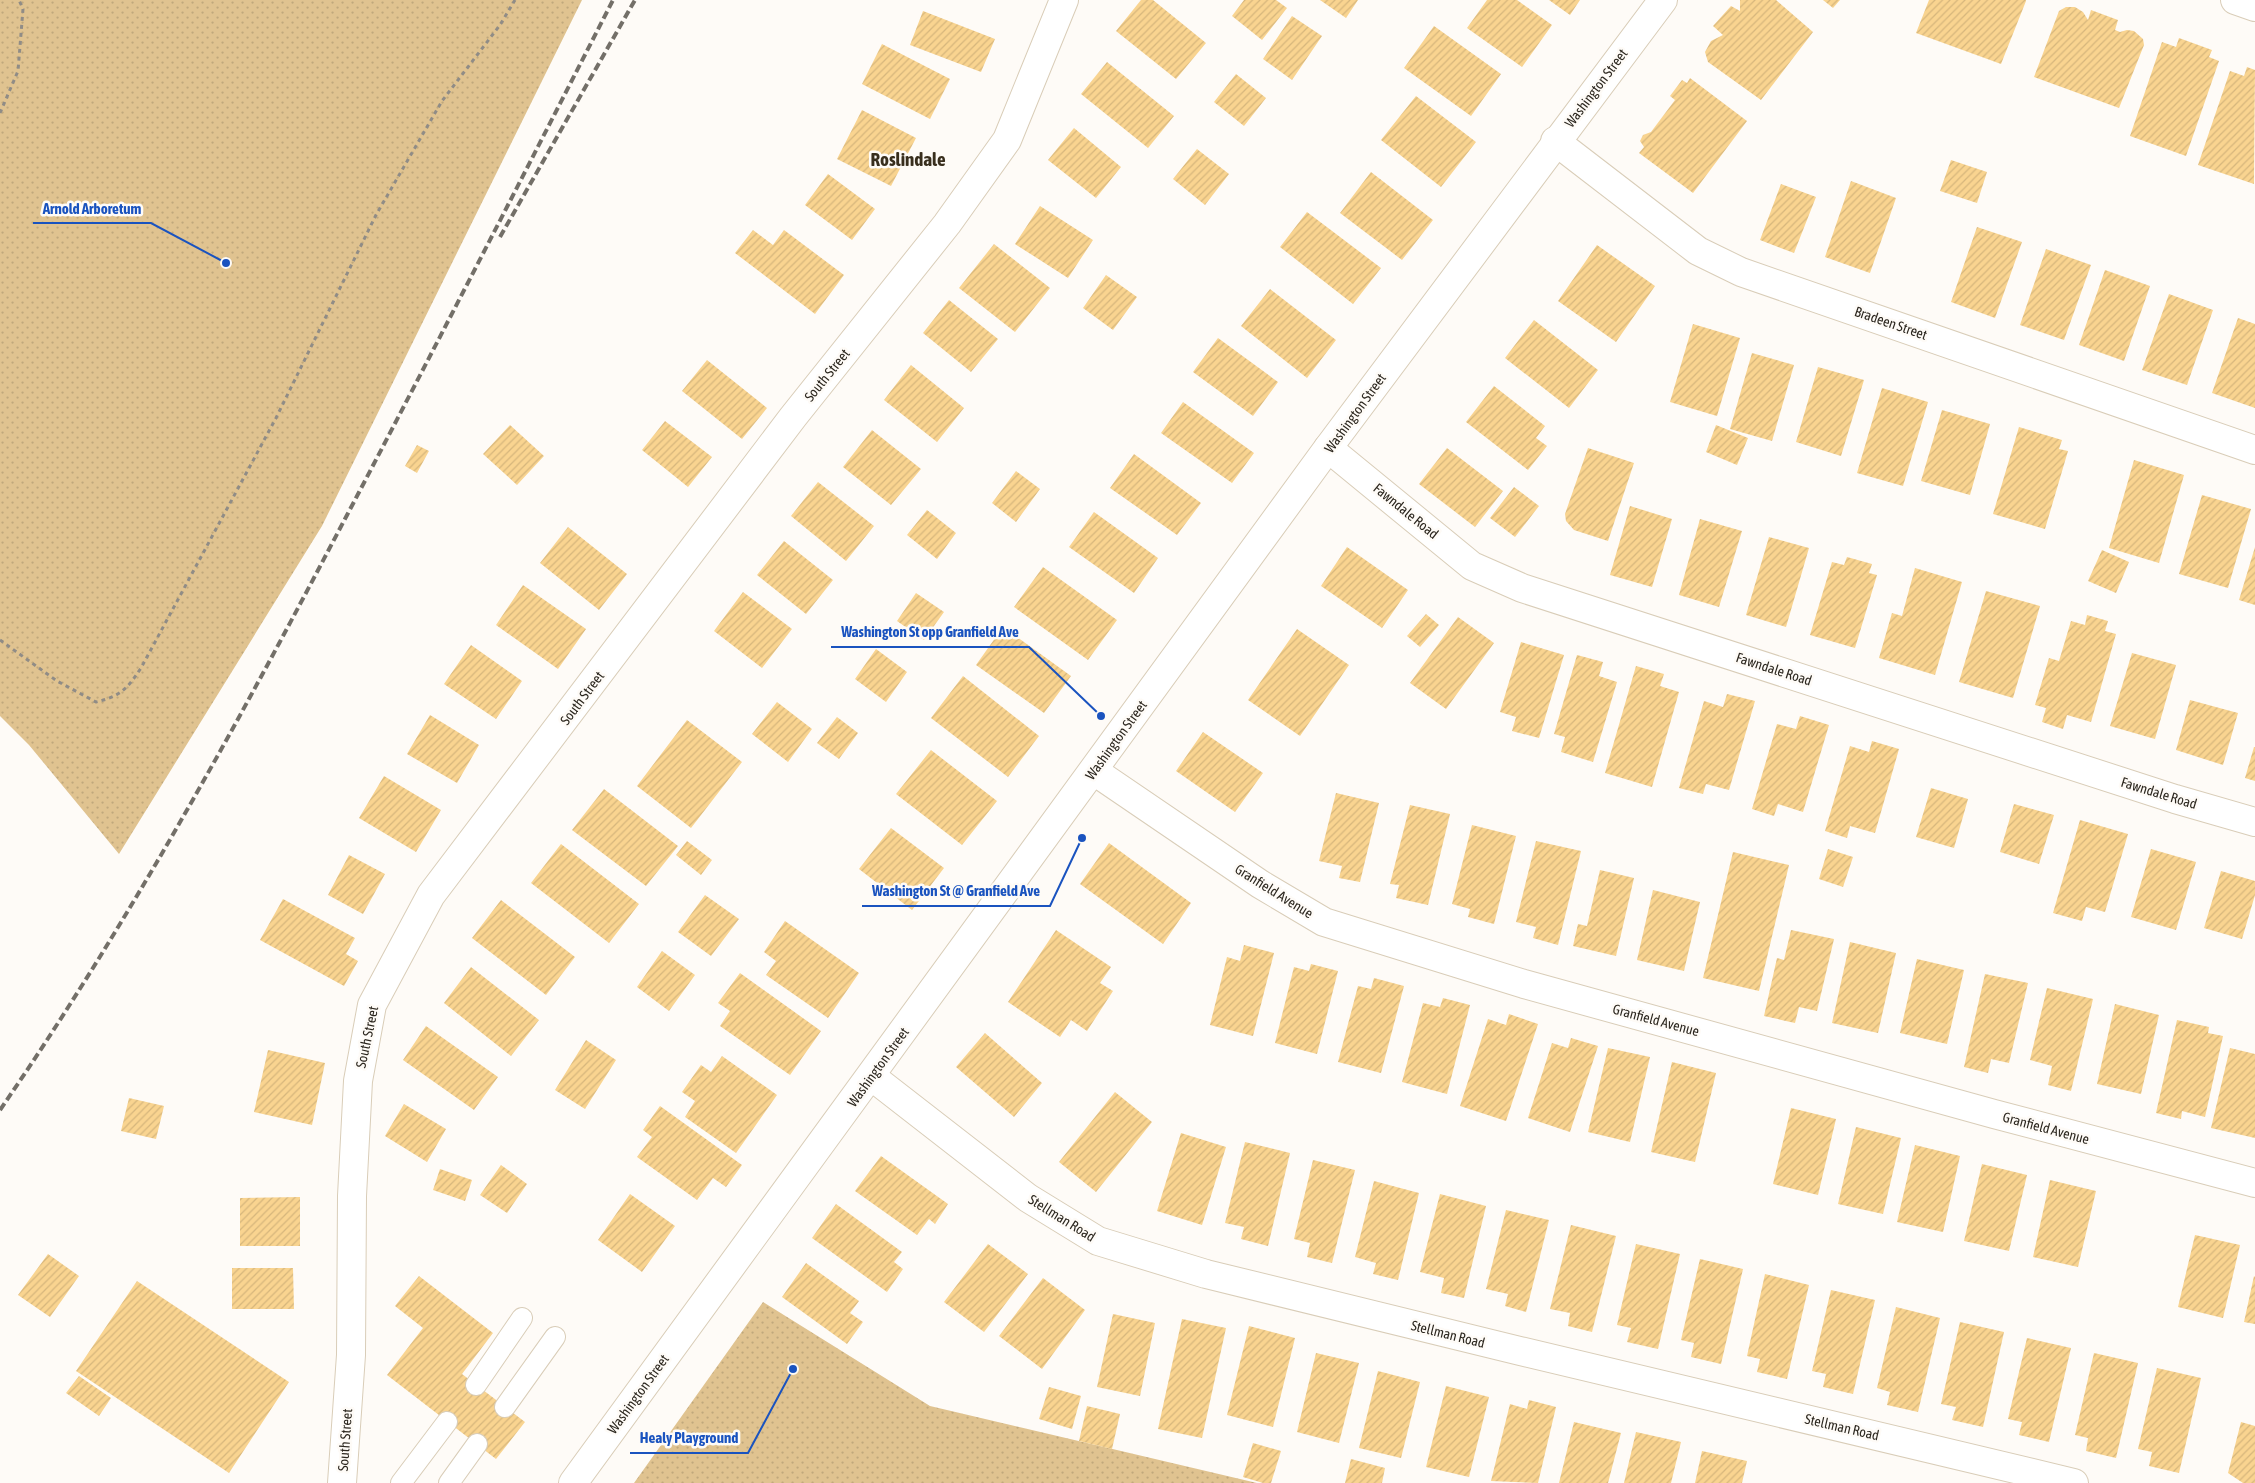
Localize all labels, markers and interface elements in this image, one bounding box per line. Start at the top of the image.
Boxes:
street label: Washington Street [1561,46,1631,130]
district label: Roslindale [870,148,946,170]
callout: Arnold Arboretum [33,193,151,223]
text: Arnold Arboretum [42,200,142,217]
street label: Bradeen Street [1853,303,1929,343]
street label: South Street [801,346,853,404]
street label: Washington Street [1321,370,1389,456]
street label: Fawndale Road [1370,480,1442,542]
callout: Washington St opp Granfield Ave [831,617,1029,647]
text: Washington St opp Granfield Ave [840,623,1019,640]
street label: Fawndale Road [1734,649,1814,689]
street label: South Street [557,668,607,728]
street label: Washington Street [1082,697,1150,783]
street label: Fawndale Road [2119,774,2199,812]
street label: Granfield Avenue [1232,861,1316,921]
callout: Washington St @ Granfield Ave [862,876,1050,906]
text: Washington St @ Granfield Ave [871,882,1040,899]
street label: Granfield Avenue [1611,1001,1701,1039]
street label: South Street [353,1005,381,1069]
street label: Washington Street [844,1024,912,1110]
street label: Granfield Avenue [2001,1109,2091,1147]
street label: Stellman Road [1026,1191,1098,1245]
street label: Stellman Road [1409,1317,1487,1351]
street label: Washington Street [604,1351,672,1437]
street label: South Street [335,1408,355,1472]
street label: Stellman Road [1803,1411,1881,1443]
callout: Healy Playground [630,1423,748,1453]
text: Healy Playground [640,1429,738,1446]

